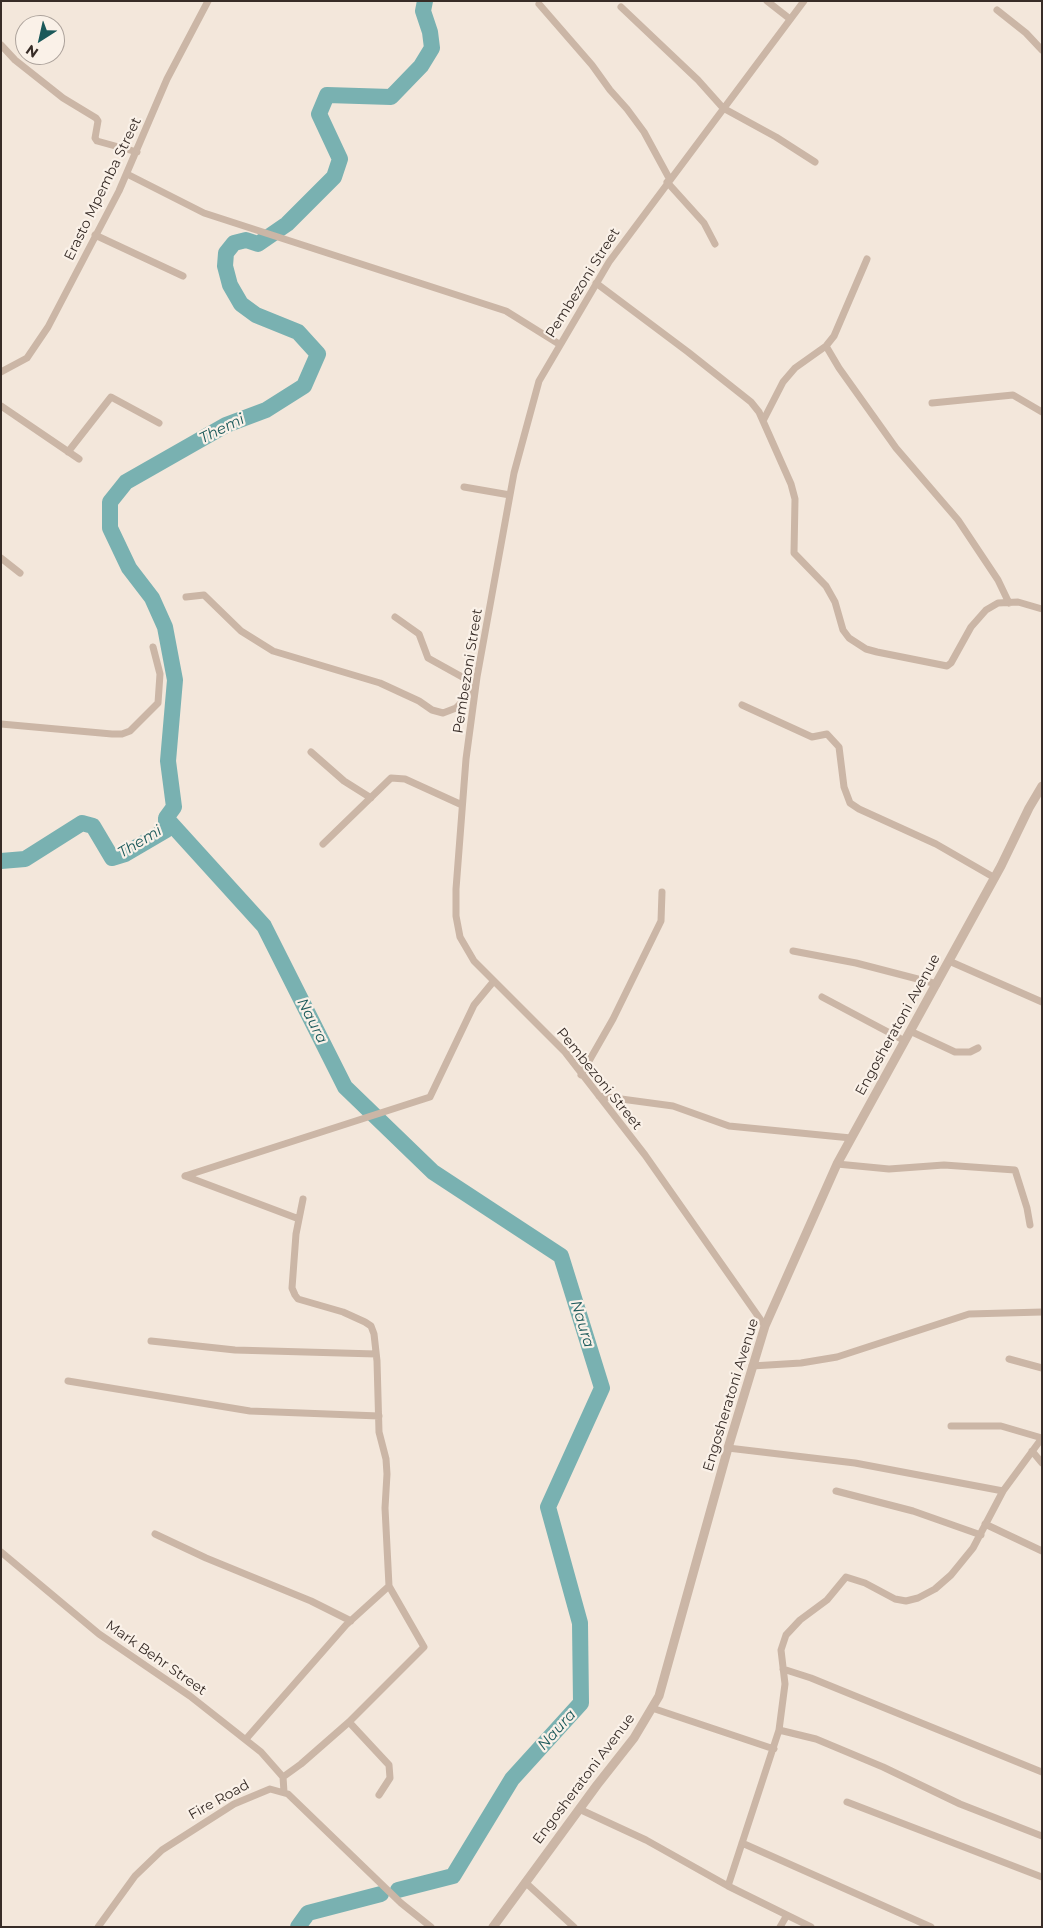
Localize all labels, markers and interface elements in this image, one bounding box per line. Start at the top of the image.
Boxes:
north arrow [15,15,65,65]
text: N [22,41,42,62]
street label: Erasto Mpemba Street [61,115,145,263]
street label: Pembezoni Street [542,225,624,341]
water label: Themi [197,410,247,448]
street label: Pembezoni Street [450,607,486,735]
water label: Themi [115,822,165,862]
street label: Engosheratoni Avenue [852,951,944,1099]
water label: Naura [293,995,331,1047]
street label: Pembezoni Street [553,1025,645,1133]
water label: Naura [566,1298,598,1350]
street label: Engosheratoni Avenue [700,1316,762,1474]
street label: Mark Behr Street [102,1617,210,1699]
water label: Naura [534,1706,580,1754]
street label: Engosheratoni Avenue [529,1710,639,1848]
street label: Fire Road [186,1776,252,1824]

